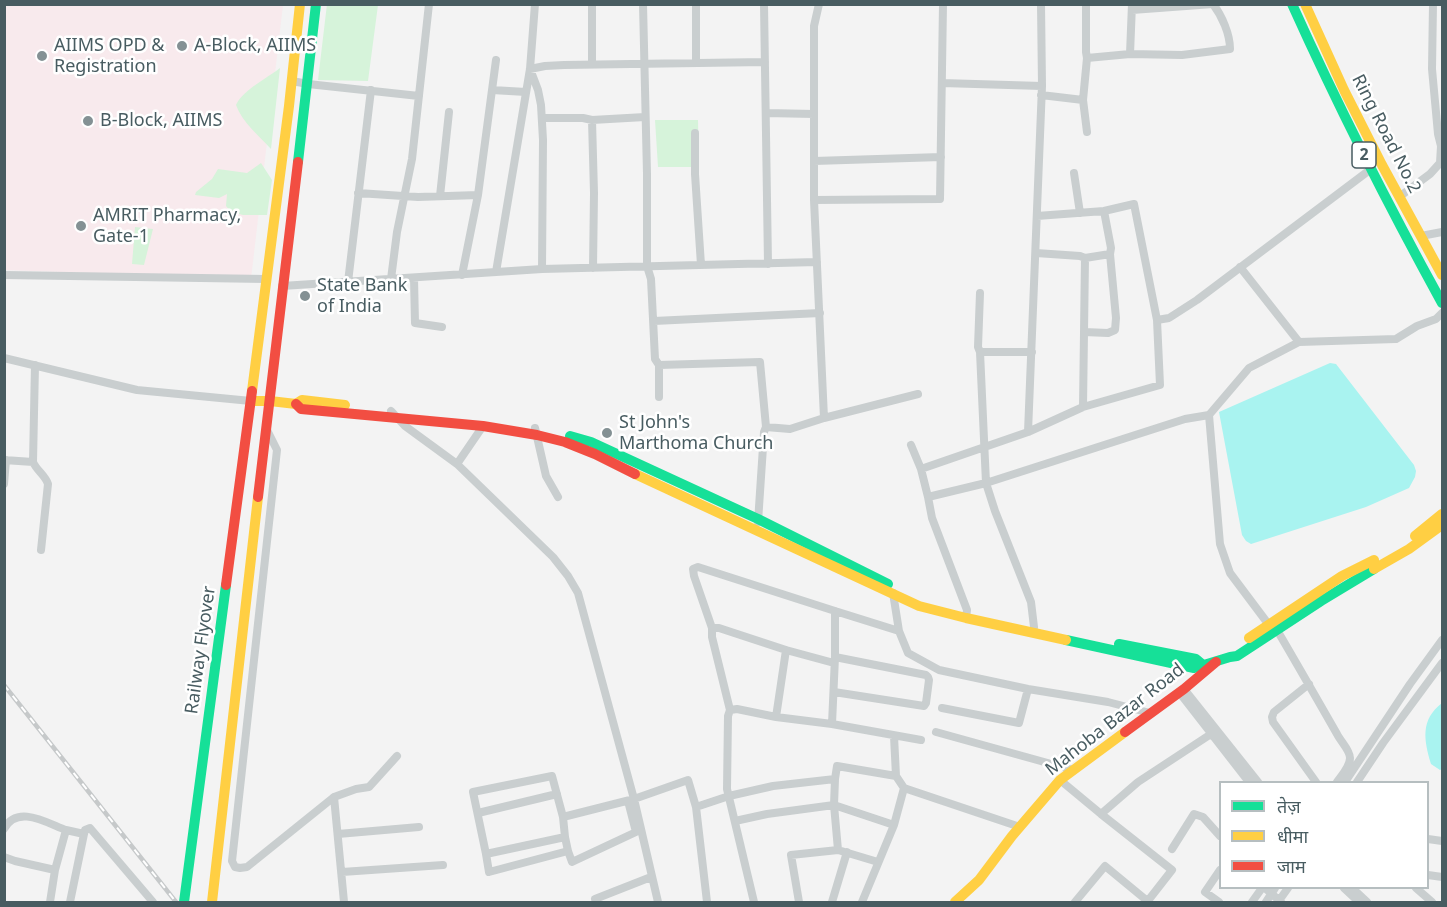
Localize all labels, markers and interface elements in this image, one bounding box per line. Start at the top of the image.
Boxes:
place label: AIIMS OPD & Registration [54,35,165,78]
place label: A-Block, AIIMS [194,35,316,57]
marker: A-Block, AIIMS [175,39,189,53]
marker: AIIMS OPD & Registration [35,49,49,63]
street label: Ring Road No.2 [1347,71,1425,197]
place label: B-Block, AIIMS [100,110,222,132]
marker: B-Block, AIIMS [81,114,95,128]
road number: 2 [1352,142,1376,168]
place label: AMRIT Pharmacy, Gate-1 [93,205,241,248]
marker: AMRIT Pharmacy, Gate-1 [74,219,88,233]
place label: State Bank of India [317,275,407,318]
marker: State Bank of India [298,289,312,303]
place label: St John's Marthoma Church [619,412,773,454]
marker: St John's Marthoma Church [600,426,614,440]
street label: Railway Flyover [181,585,221,715]
street label: Mahoba Bazar Road [1041,659,1189,781]
legend [1219,781,1429,889]
text: तेज़ [1277,794,1301,818]
text: धीमा [1277,824,1308,848]
text: जाम [1277,854,1306,878]

